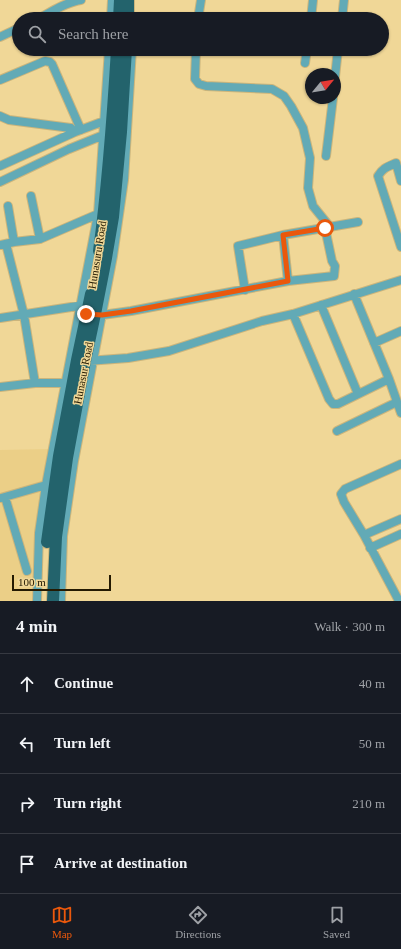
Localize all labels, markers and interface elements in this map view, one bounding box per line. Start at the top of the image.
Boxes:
search box [12,12,389,56]
icon: search [26,23,48,45]
text: Search here [58,26,128,42]
north arrow [305,68,341,104]
route start [316,219,334,237]
street label: Hunasuru Road [86,220,108,290]
route end [77,305,95,323]
street label: Hunasur Road [71,340,95,405]
scale bar [12,573,111,592]
text: 100 m [18,576,46,588]
text: 4 min [16,617,57,636]
text: Walk · 300 m [314,619,385,634]
icon: ahead [16,673,38,695]
text: Continue [54,675,113,691]
text: 40 m [359,676,385,691]
icon: left [16,733,38,755]
text: Turn left [54,735,111,751]
text: 50 m [359,736,385,751]
icon: right [16,793,38,815]
text: Turn right [54,795,121,811]
text: 210 m [352,796,385,811]
icon: arrive [16,853,38,875]
text: Arrive at destination [54,855,187,871]
tab: Map [51,904,73,940]
tab: Directions [175,904,221,940]
tab: Saved [323,904,350,940]

